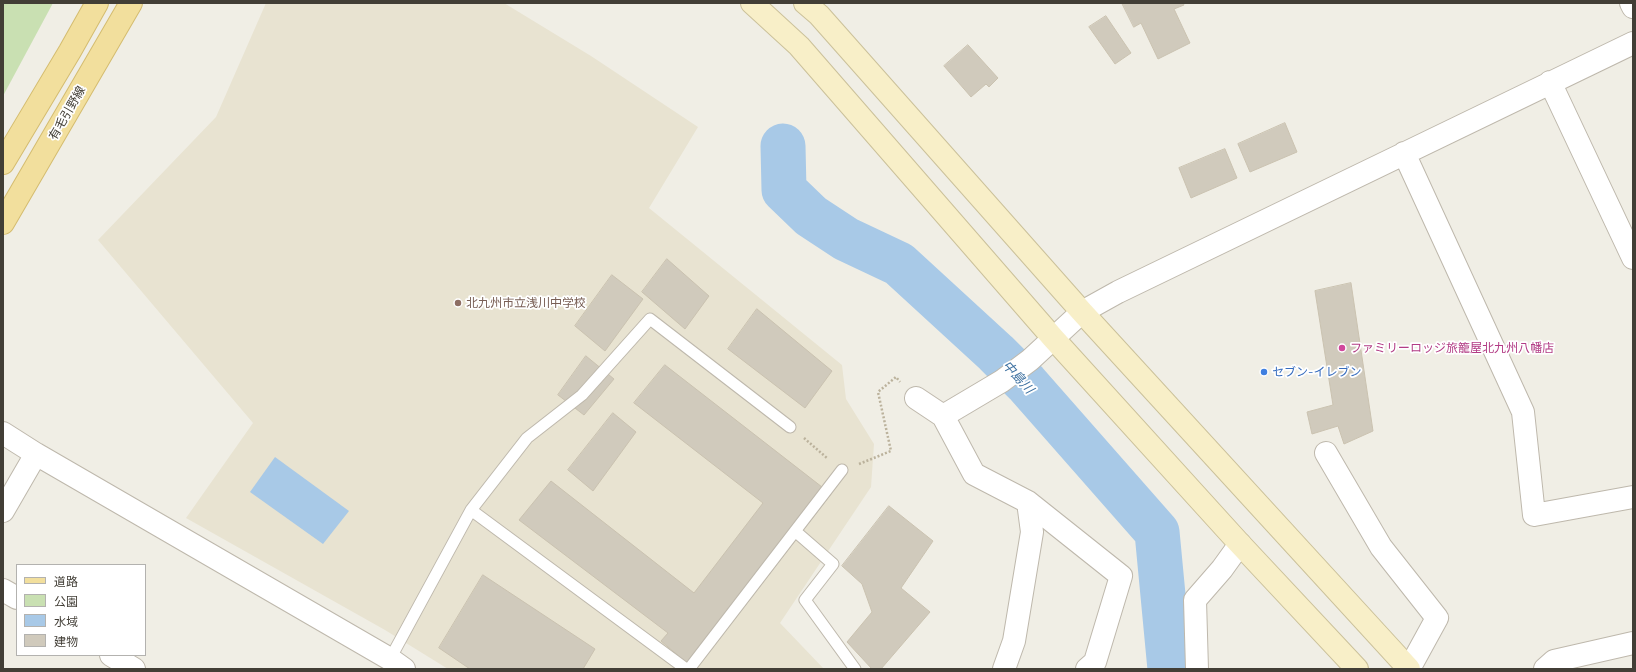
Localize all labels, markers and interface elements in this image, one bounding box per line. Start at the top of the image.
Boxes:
street label: 有毛引野線 [46,83,88,143]
place label: 北九州市立浅川中学校 [466,296,586,310]
marker: 北九州市立浅川中学校 [453,298,463,308]
place label: ファミリーロッジ旅籠屋北九州八幡店 [1350,341,1554,355]
marker: ファミリーロッジ旅籠屋北九州八幡店 [1337,343,1347,353]
water label: 中島川 [999,357,1037,397]
place label: セブン-イレブン [1272,365,1361,379]
marker: セブン-イレブン [1259,367,1269,377]
legend [16,564,146,656]
text: 道路 [54,574,78,588]
text: 公園 [54,594,78,608]
text: 水域 [54,614,78,628]
text: 建物 [54,634,78,648]

